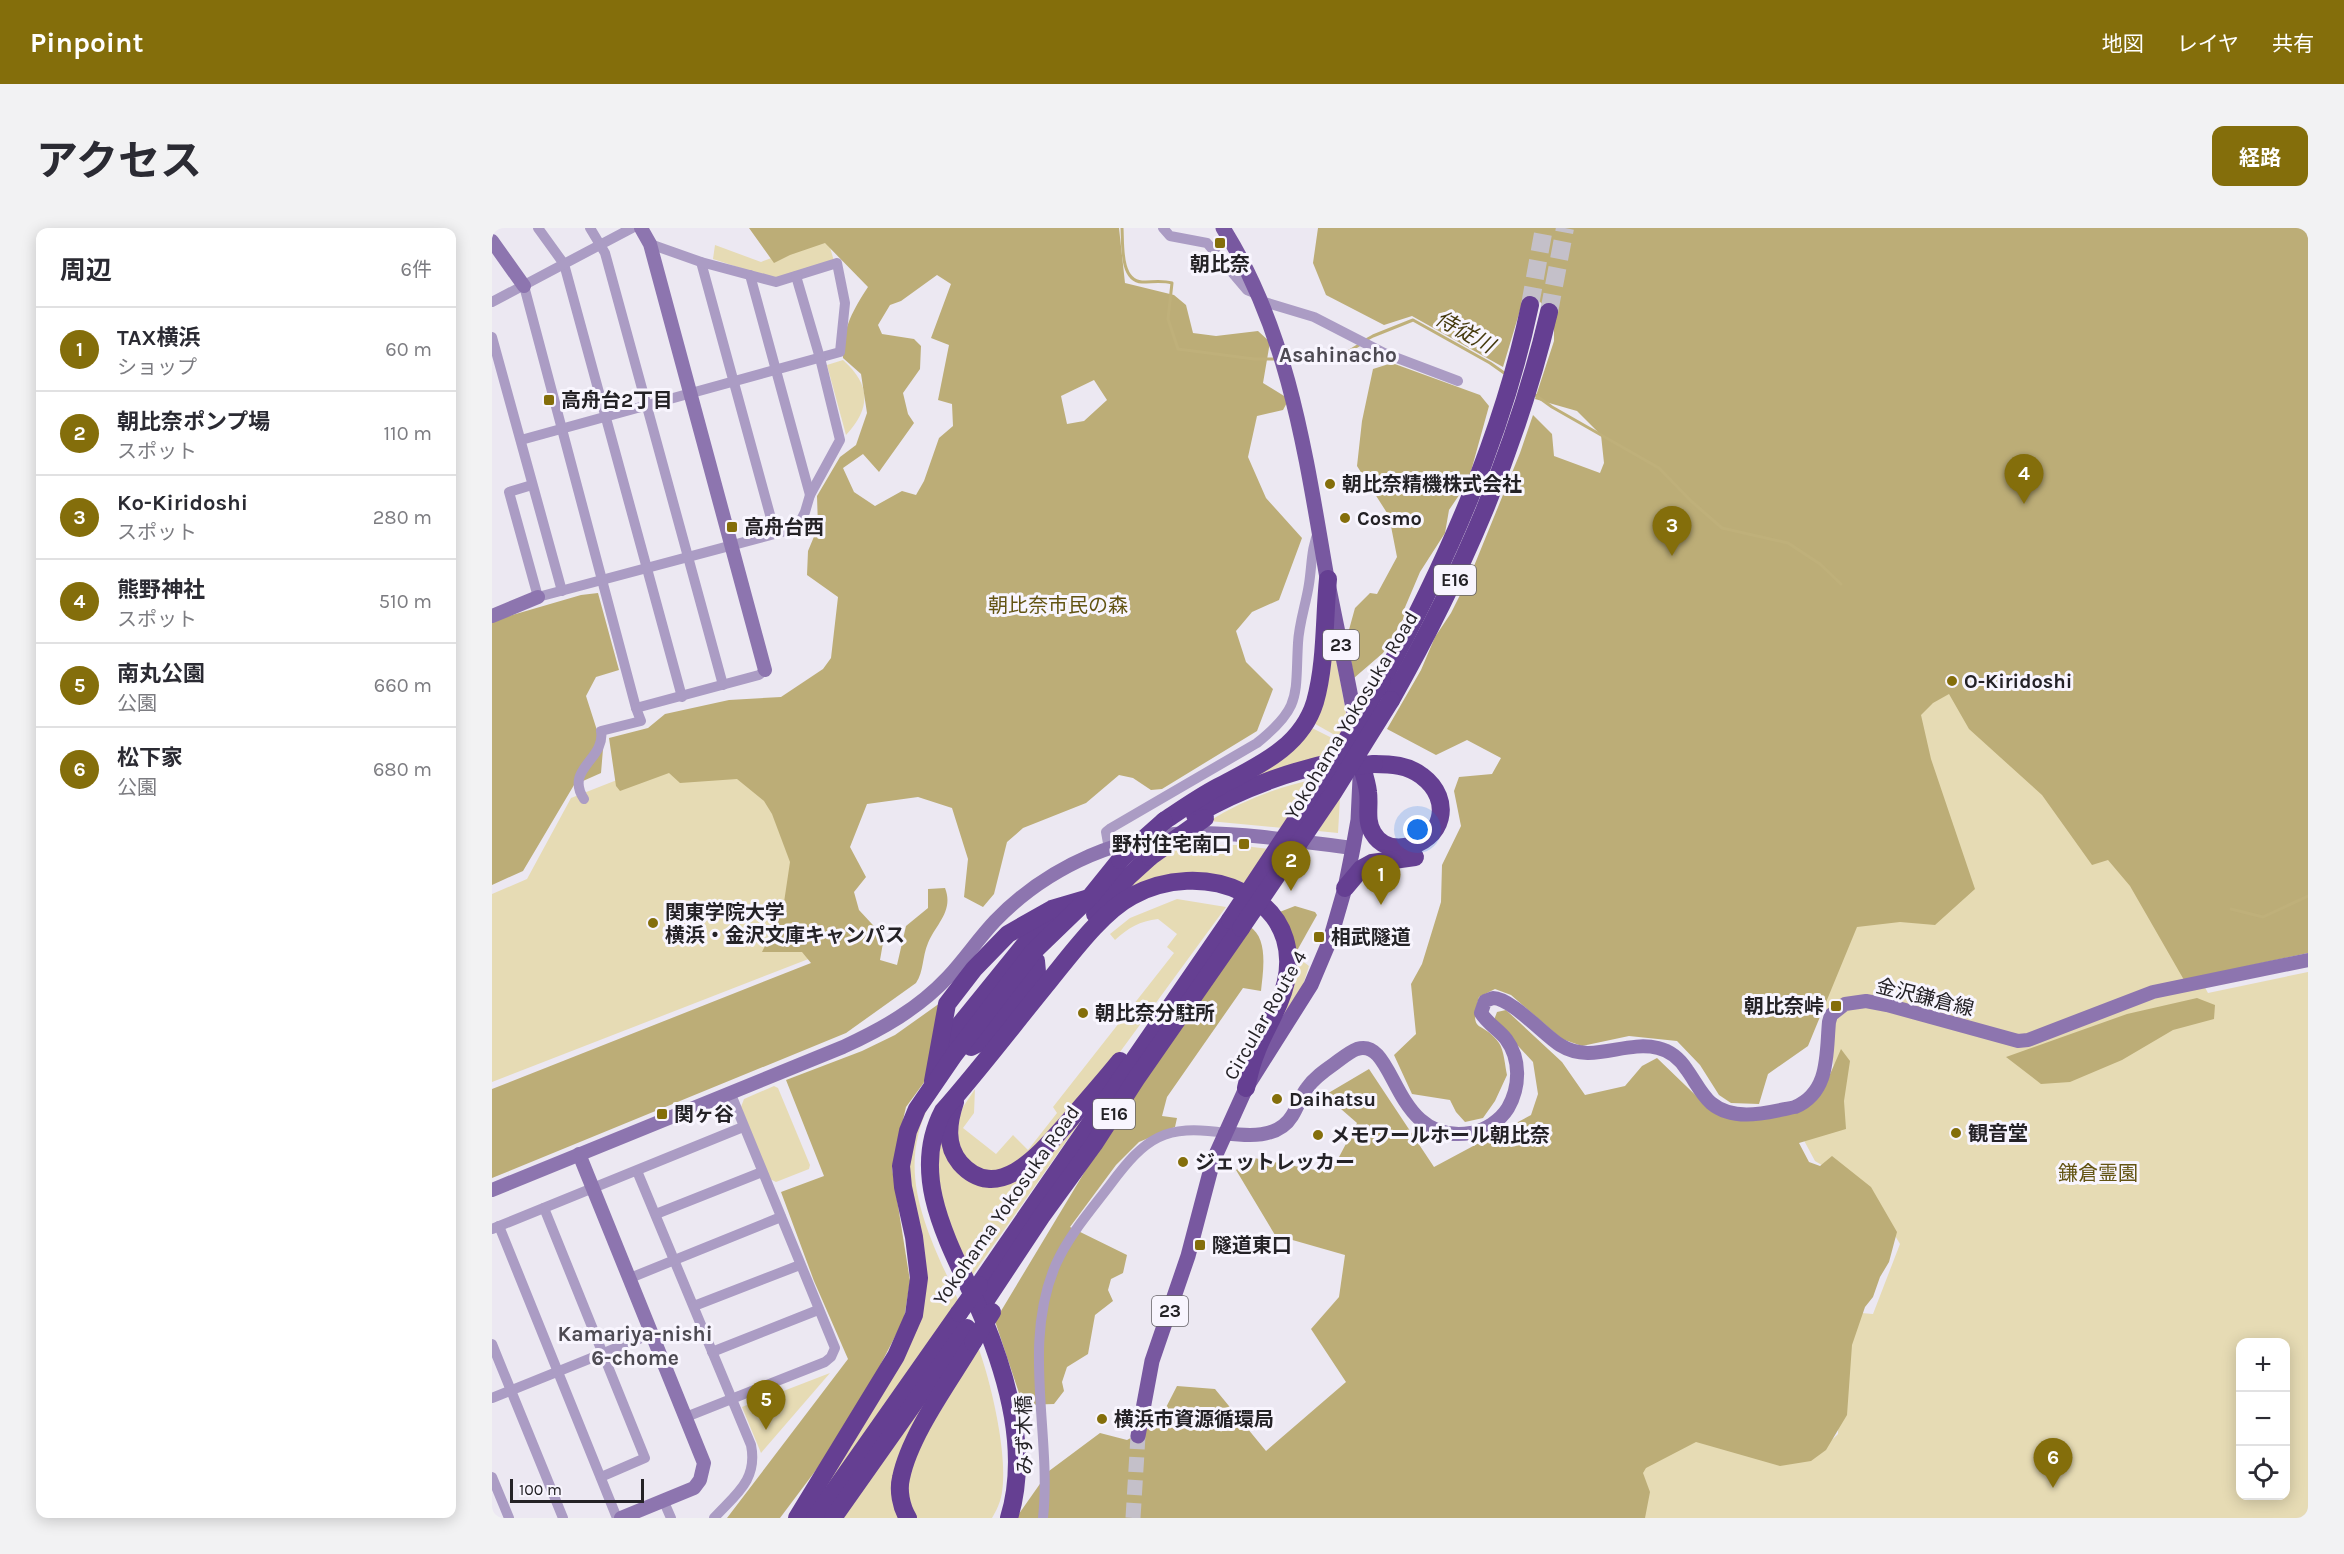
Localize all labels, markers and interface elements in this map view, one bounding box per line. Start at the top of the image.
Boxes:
text: Pinpoint [30,26,143,59]
text: 地図 [2102,32,2144,56]
text: レイヤ [2177,32,2239,56]
text: 共有 [2272,32,2314,56]
button: 経路 [2212,126,2308,186]
text: アクセス [36,136,202,186]
marker: 朝比奈 [1213,236,1227,250]
place label: 朝比奈 [1190,253,1250,276]
text: 周辺 [60,255,112,286]
text: 6件 [401,258,432,281]
water label: 侍従川 [1432,306,1500,359]
text: TAX横浜 [117,325,201,351]
text: 1 [76,338,83,361]
text: 60 m [385,338,432,361]
district label: Asahinacho [1279,343,1397,367]
text: ショップ [117,356,197,379]
place label: 高舟台2丁目 [561,389,673,412]
marker: 高舟台2丁目 [542,393,556,407]
text: 朝比奈ポンプ場 [117,409,270,435]
text: 2 [73,422,86,445]
text: 110 m [383,422,432,445]
text: スポット [117,440,197,463]
pin: 4 [2004,454,2044,504]
place label: 朝比奈精機株式会社 [1342,473,1522,496]
marker: 朝比奈精機株式会社 [1323,477,1337,491]
text: Ko-Kiridoshi [117,490,248,516]
text: 3 [73,506,86,529]
text: 280 m [373,506,432,529]
pin: 3 [1652,506,1692,556]
place label: Cosmo [1357,507,1422,530]
marker: Cosmo [1338,511,1352,525]
place label: 高舟台西 [744,516,824,539]
marker: 高舟台西 [725,520,739,534]
text: スポット [117,521,197,544]
road number: E16 [1434,565,1476,595]
text: 熊野神社 [117,577,205,603]
text: 4 [74,590,85,613]
text: 510 m [379,590,432,613]
park label: 朝比奈市民の森 [988,594,1128,617]
street label: Yokohama Yokosuka Road [1280,607,1423,824]
text: スポット [117,608,197,631]
road number: 23 [1323,630,1359,660]
text: 南丸公園 [117,661,205,687]
place label: O-Kiridoshi [1964,670,2072,693]
text: 5 [74,674,85,697]
text: 660 m [374,674,432,697]
marker: O-Kiridoshi [1945,674,1959,688]
text: 公園 [117,692,157,715]
text: 松下家 [117,745,183,771]
text: 6 [73,758,86,781]
text: 680 m [373,758,432,781]
text: 公園 [117,776,157,799]
your location [1403,815,1432,844]
place label: 野村住宅南口 [1112,833,1232,856]
marker: 野村住宅南口 [1237,837,1251,851]
pin: 2 [1272,842,1310,891]
pin: 1 [1362,856,1400,905]
place label: 関東学院大学 横浜・金沢文庫キャンパス [665,901,905,947]
marker: 関東学院大学 横浜・金沢文庫キャンパス [646,916,660,930]
place label: 相武隧道 [1331,926,1411,949]
marker: 相武隧道 [1312,930,1326,944]
street label: Circular Route 4 [1219,947,1312,1084]
street label: 金沢鎌倉線 [1874,974,1976,1021]
place label: 朝比奈峠 [1744,995,1824,1018]
marker: 朝比奈峠 [1829,999,1843,1013]
place label: 朝比奈分駐所 [1095,1002,1215,1025]
marker: 朝比奈分駐所 [1076,1006,1090,1020]
place label: Daihatsu [1289,1088,1376,1111]
marker: Daihatsu [1270,1092,1284,1106]
road number: E16 [1093,1099,1135,1129]
street label: Yokohama Yokosuka Road [928,1101,1084,1310]
place label: 関ヶ谷 [674,1103,734,1126]
marker: 関ヶ谷 [655,1107,669,1121]
place label: 観音堂 [1968,1122,2028,1145]
place label: メモワールホール朝比奈 [1330,1124,1550,1147]
marker: 観音堂 [1949,1126,1963,1140]
marker: メモワールホール朝比奈 [1311,1128,1325,1142]
place label: ジェットレッカー [1195,1151,1355,1174]
marker: ジェットレッカー [1176,1155,1190,1169]
park label: 鎌倉霊園 [2058,1162,2138,1185]
place label: 隧道東口 [1212,1234,1292,1257]
marker: 隧道東口 [1193,1238,1207,1252]
road number: 23 [1152,1296,1188,1326]
district label: Kamariya-nishi 6-chome [557,1322,713,1370]
map controls [2236,1338,2290,1500]
button: + [2236,1338,2290,1392]
pin: 5 [746,1380,786,1430]
button: − [2236,1392,2290,1446]
street label: みず木橋 [1012,1395,1037,1475]
place label: 横浜市資源循環局 [1114,1408,1274,1431]
marker: 横浜市資源循環局 [1095,1412,1109,1426]
pin: 6 [2034,1438,2072,1488]
button: locate [2236,1446,2290,1500]
scale bar [510,1476,644,1504]
text: 100 m [519,1480,562,1499]

